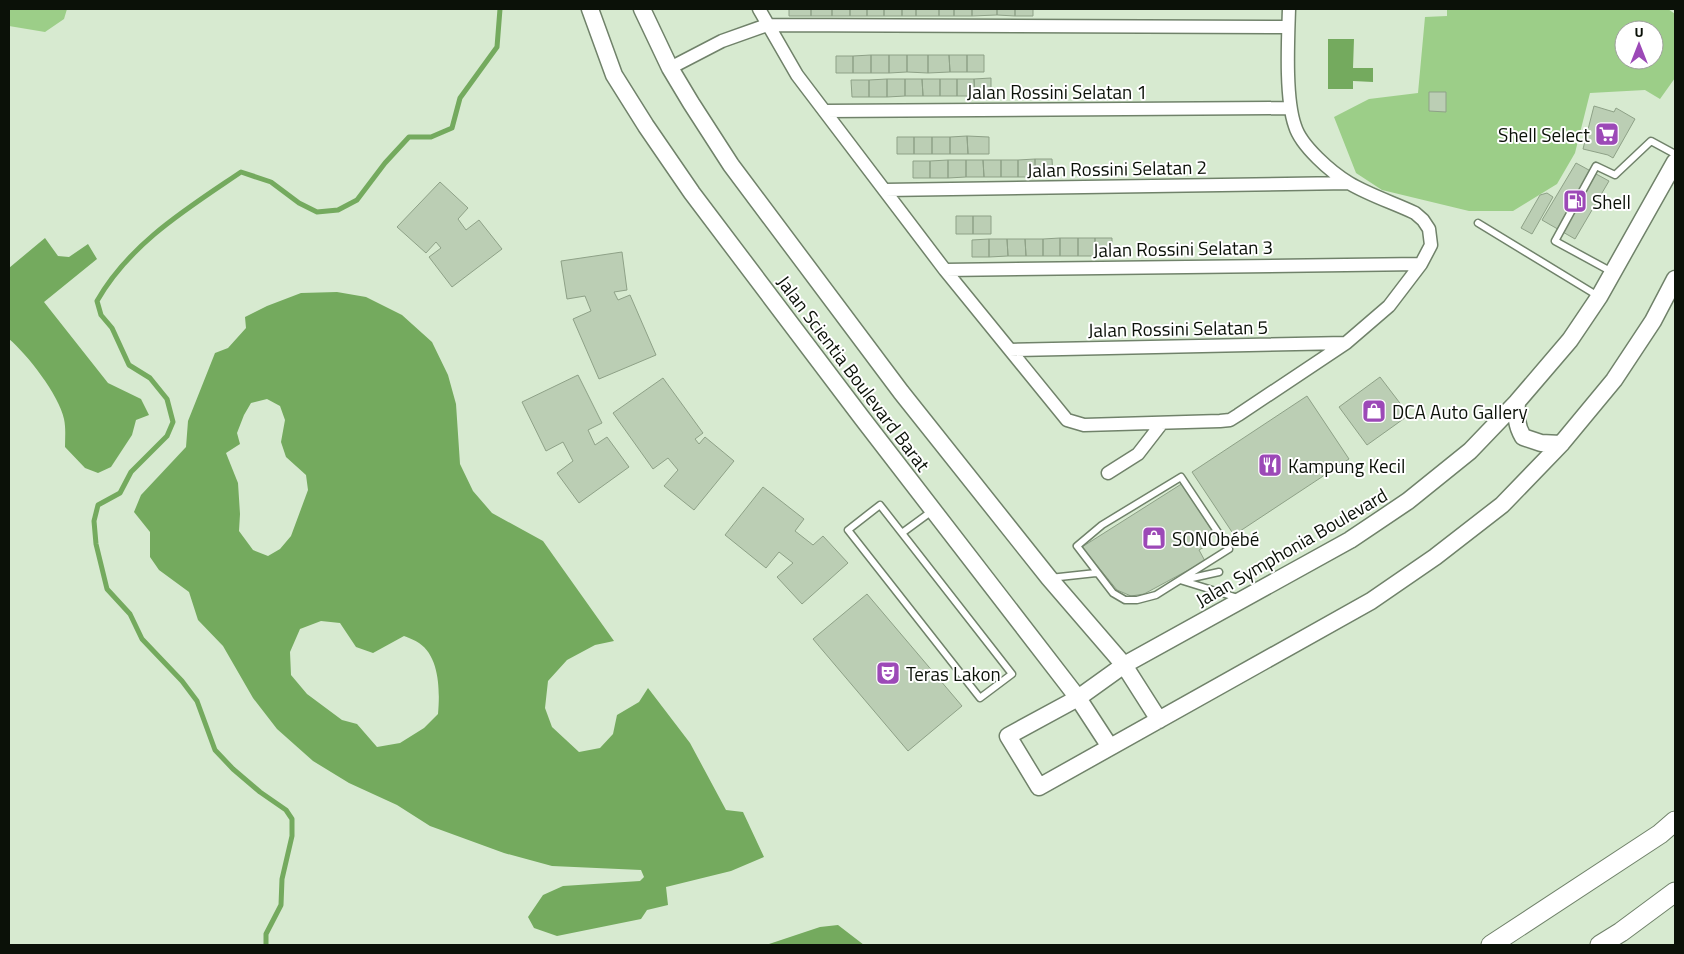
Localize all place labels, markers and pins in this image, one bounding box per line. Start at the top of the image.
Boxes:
place label: Shell Select [1498,120,1590,149]
supermarket icon: Shell Select [1594,121,1620,147]
place label: Shell [1592,187,1631,216]
fuel station icon: Shell [1562,188,1588,214]
place label: DCA Auto Gallery [1392,397,1528,426]
shop icon: DCA Auto Gallery [1361,398,1387,424]
place label: Kampung Kecil [1288,451,1405,480]
restaurant icon: Kampung Kecil [1257,452,1283,478]
place label: SONObébé [1172,524,1259,553]
shop icon: SONObébé [1141,525,1167,551]
place label: Teras Lakon [906,659,1001,688]
theatre icon: Teras Lakon [875,660,901,686]

